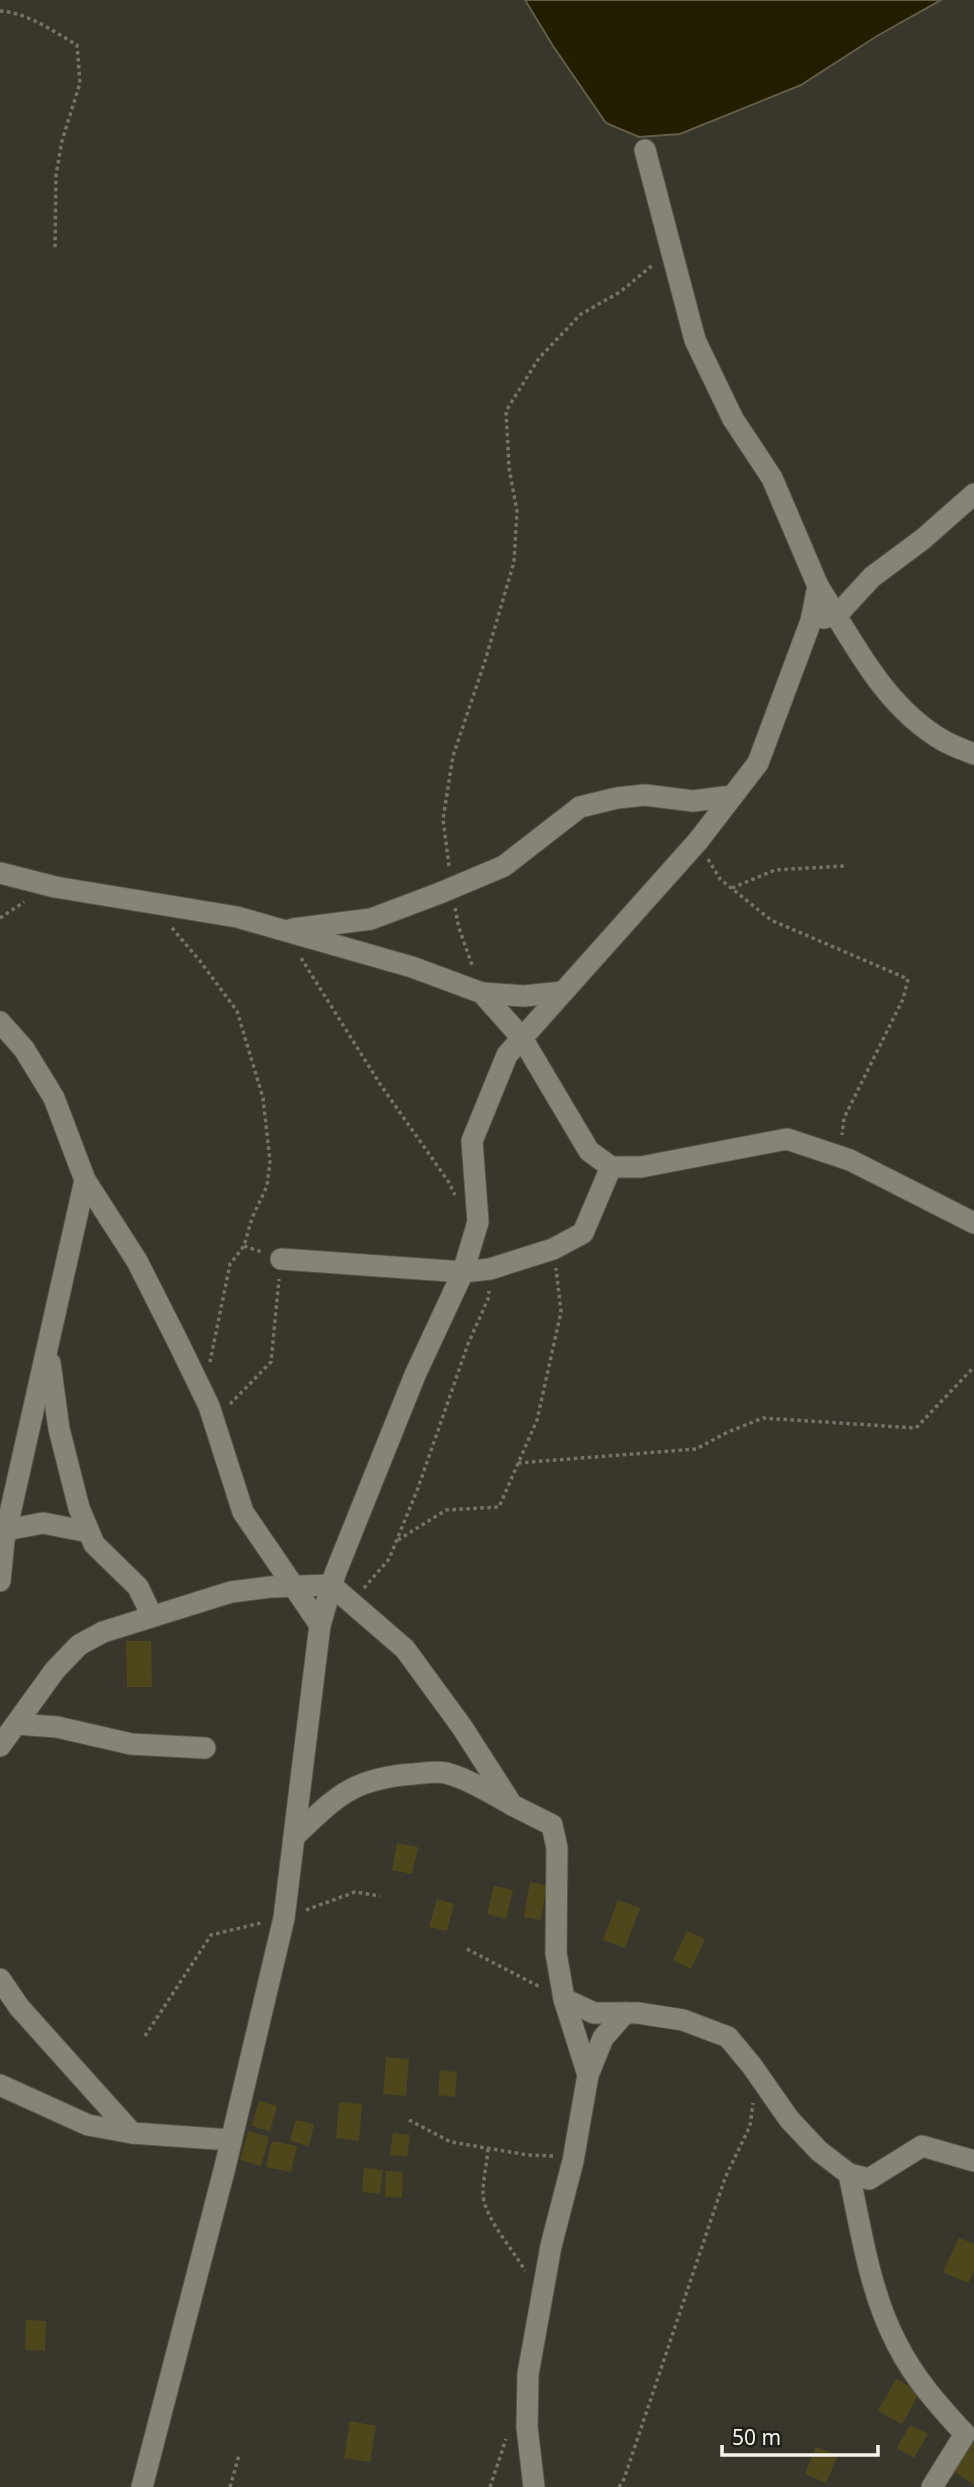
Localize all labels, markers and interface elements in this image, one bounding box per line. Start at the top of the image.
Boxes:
scale bar [722,2414,878,2458]
text: 50 m [732,2423,781,2451]

